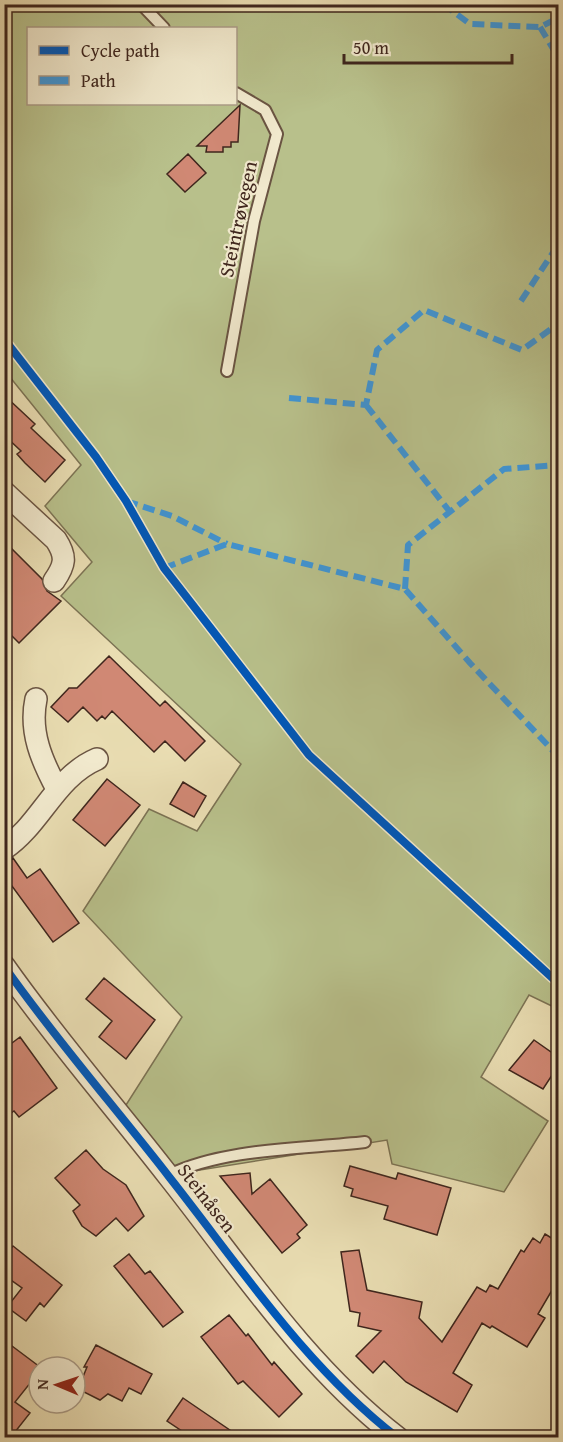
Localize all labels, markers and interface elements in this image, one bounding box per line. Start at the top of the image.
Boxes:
legend [27,27,237,105]
scale bar [344,27,512,65]
text: 50 m [353,34,389,61]
text: Cycle path [81,37,160,64]
text: Path [81,67,116,94]
street label: Steintrøvegen [211,158,264,280]
street label: Steinåsen [171,1157,244,1239]
north arrow [27,1355,87,1415]
text: N [30,1378,54,1390]

